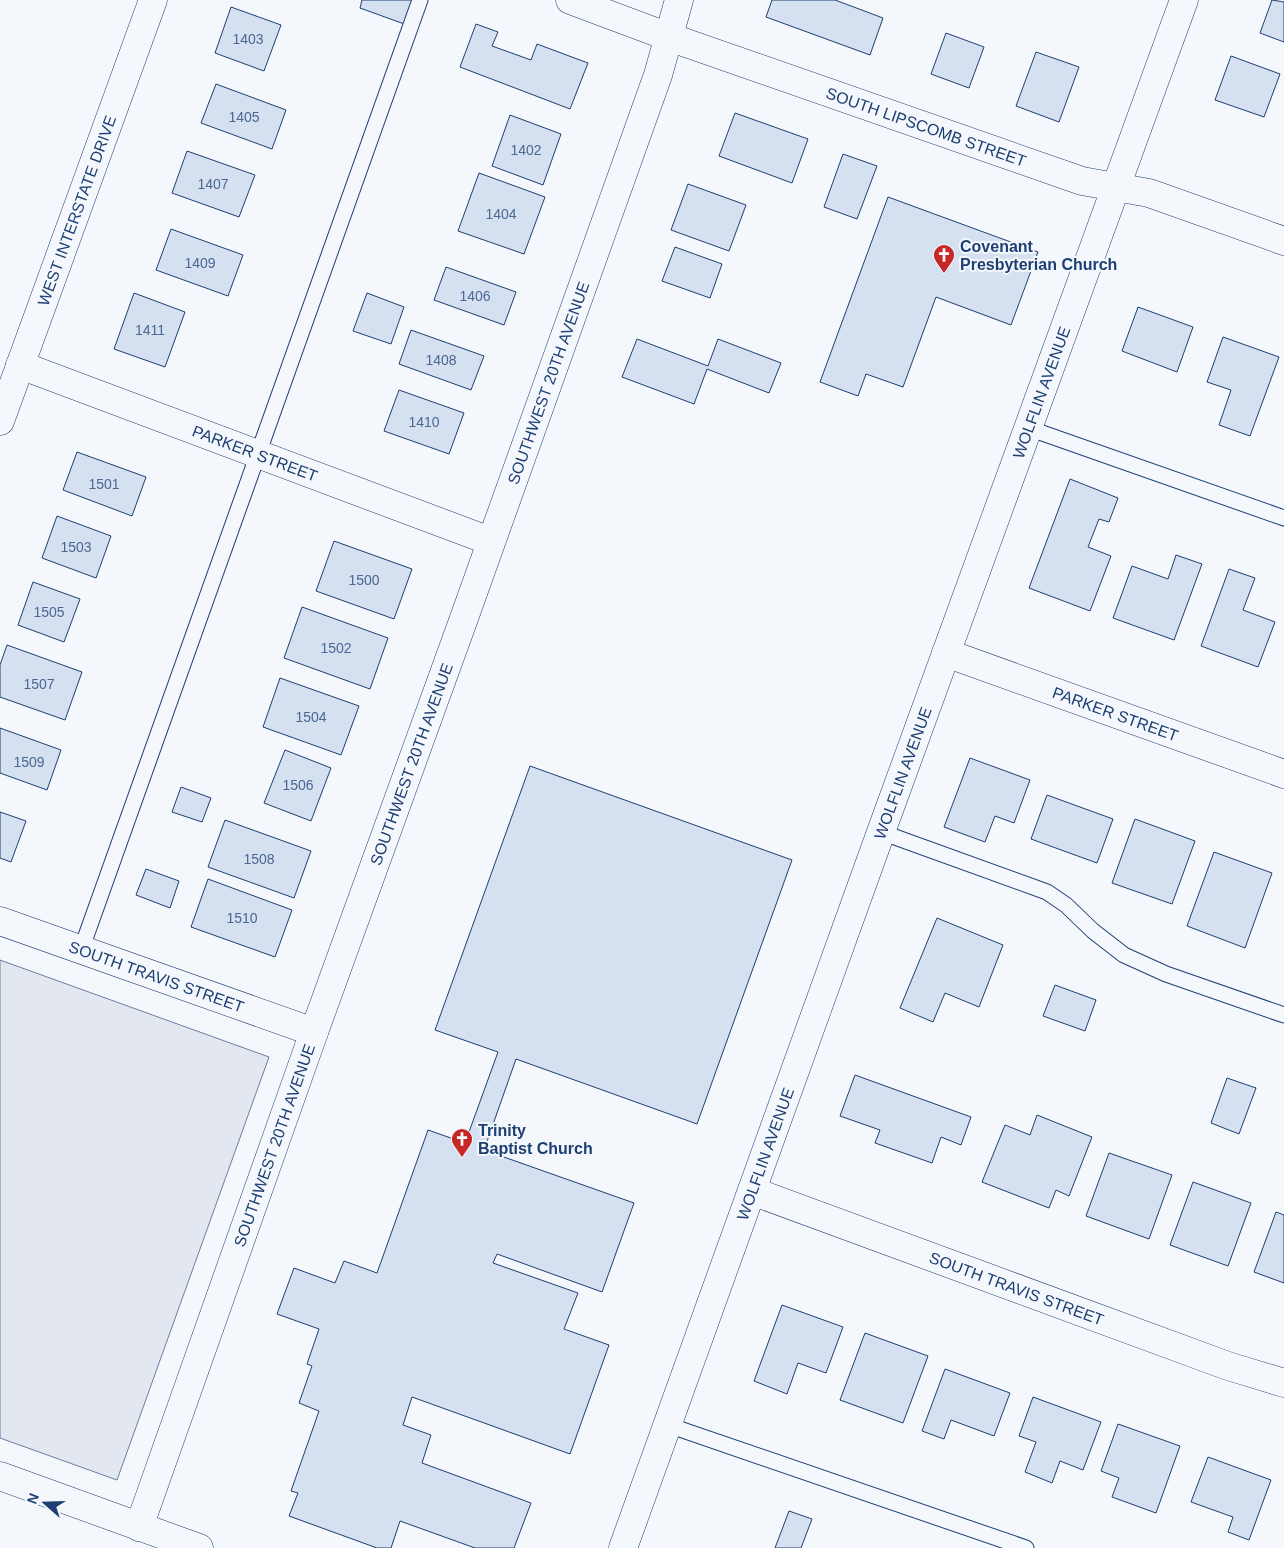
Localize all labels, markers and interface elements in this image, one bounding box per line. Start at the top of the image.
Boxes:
house number: 1403 [232,31,264,47]
street label: SOUTH LIPSCOMB STREET [824,84,1029,169]
house number: 1405 [228,109,260,125]
street label: WEST INTERSTATE DRIVE [34,113,119,308]
house number: 1402 [510,142,542,158]
house number: 1407 [197,176,229,192]
house number: 1404 [485,206,517,222]
place label: Covenant Presbyterian Church [960,238,1117,273]
church icon: Covenant Presbyterian Church [932,243,956,274]
house number: 1409 [184,255,216,271]
street label: SOUTHWEST 20TH AVENUE [504,279,592,486]
house number: 1406 [459,288,491,304]
house number: 1411 [135,322,165,338]
street label: WOLFLIN AVENUE [1009,324,1073,461]
house number: 1408 [425,352,457,368]
house number: 1410 [408,414,440,430]
street label: PARKER STREET [190,422,320,484]
house number: 1501 [88,476,120,492]
house number: 1503 [60,539,92,555]
house number: 1500 [348,572,380,588]
house number: 1505 [33,604,65,620]
house number: 1502 [320,640,352,656]
street label: SOUTHWEST 20TH AVENUE [367,661,456,867]
house number: 1507 [23,676,55,692]
street label: PARKER STREET [1050,683,1181,744]
street label: WOLFLIN AVENUE [871,704,934,841]
house number: 1504 [295,709,327,725]
house number: 1509 [13,754,45,770]
house number: 1506 [282,777,314,793]
house number: 1508 [243,851,275,867]
house number: 1510 [226,910,258,926]
street label: SOUTH TRAVIS STREET [67,938,246,1015]
street label: SOUTHWEST 20TH AVENUE [230,1042,318,1249]
street label: WOLFLIN AVENUE [733,1085,797,1222]
place label: Trinity Baptist Church [478,1122,593,1157]
church icon: Trinity Baptist Church [450,1127,474,1158]
street label: SOUTH TRAVIS STREET [927,1249,1106,1328]
north arrow [20,1478,70,1528]
text: N [24,1491,42,1506]

